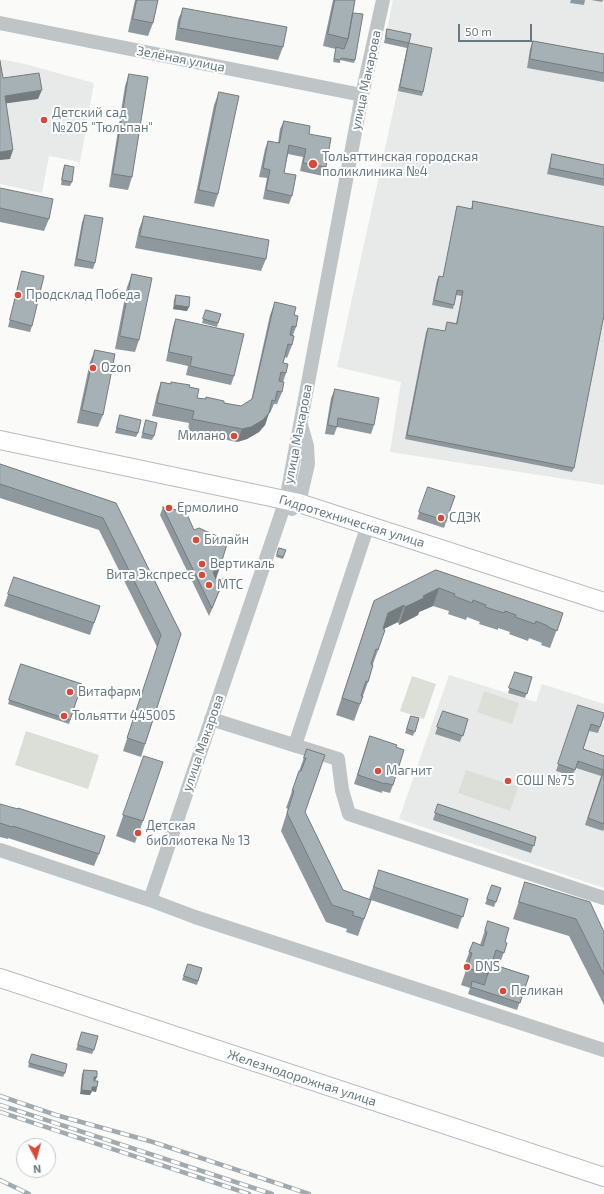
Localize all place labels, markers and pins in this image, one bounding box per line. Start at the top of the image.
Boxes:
place label: Детский сад №205 "Тюльпан" [52,105,153,136]
marker: Детский сад №205 "Тюльпан" [39,115,49,125]
place label: Тольяттинская городская поликлиника №4 [322,149,478,180]
marker: Тольяттинская городская поликлиника №4 [307,158,319,170]
place label: Продсклад Победа [26,287,141,303]
marker: Продсклад Победа [13,290,23,300]
place label: Ozon [101,360,131,376]
marker: Ozon [88,363,98,373]
place label: Милано [177,428,226,444]
marker: Милано [229,431,239,441]
place label: Ермолино [177,500,239,516]
marker: Ермолино [164,503,174,513]
place label: СДЭК [449,510,481,526]
marker: СДЭК [436,513,446,523]
place label: Билайн [204,532,249,548]
marker: Билайн [191,535,201,545]
place label: Вертикаль [210,556,275,572]
marker: Вертикаль [197,559,207,569]
place label: Вита Экспресс [106,567,194,583]
marker: Вита Экспресс [197,570,207,580]
place label: МТС [217,577,243,593]
marker: МТС [204,580,214,590]
place label: Витафарм [78,684,141,700]
marker: Витафарм [65,687,75,697]
place label: Тольятти 445005 [72,708,175,724]
marker: Тольятти 445005 [59,711,69,721]
place label: Магнит [386,763,432,779]
marker: Магнит [373,766,383,776]
place label: СОШ №75 [516,773,574,789]
marker: СОШ №75 [503,776,513,786]
place label: Детская библиотека № 13 [146,818,250,849]
marker: Детская библиотека № 13 [133,828,143,838]
place label: DNS [475,959,500,975]
marker: DNS [462,962,472,972]
place label: Пеликан [511,983,563,999]
marker: Пеликан [498,986,508,996]

